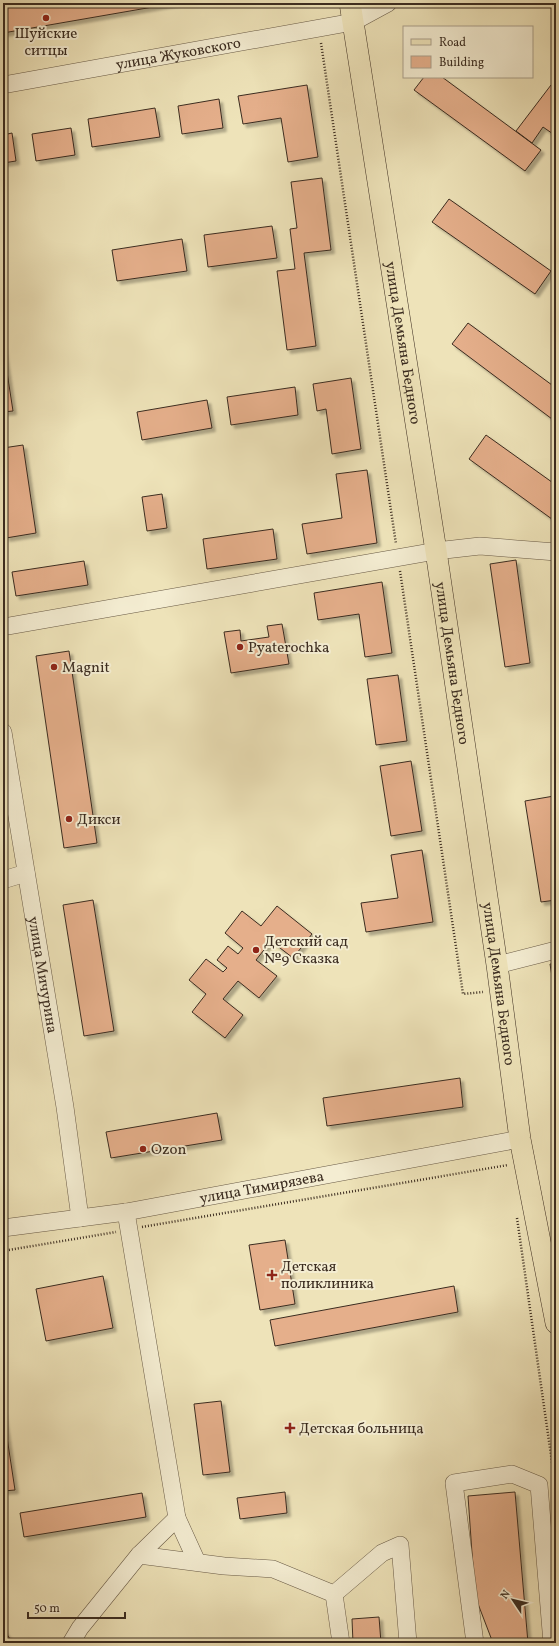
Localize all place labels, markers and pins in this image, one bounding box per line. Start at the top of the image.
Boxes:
marker: Шуйские ситцы [41,13,51,23]
place label: Шуйские ситцы [15,24,77,62]
place label: Pyaterochka [248,638,329,659]
marker: Pyaterochka [235,642,245,652]
place label: Magnit [62,658,110,679]
marker: Magnit [49,662,59,672]
place label: Дикси [77,810,121,831]
marker: Дикси [64,814,74,824]
place label: Детский сад №9 Сказка [264,932,349,970]
marker: Детский сад №9 Сказка [251,945,261,955]
place label: Ozon [151,1140,186,1161]
marker: Ozon [138,1144,148,1154]
place label: Детская поликлиника [281,1257,374,1295]
marker: Детская поликлиника [266,1269,278,1281]
place label: Детская больница [299,1419,424,1440]
marker: Детская больница [284,1422,296,1434]

